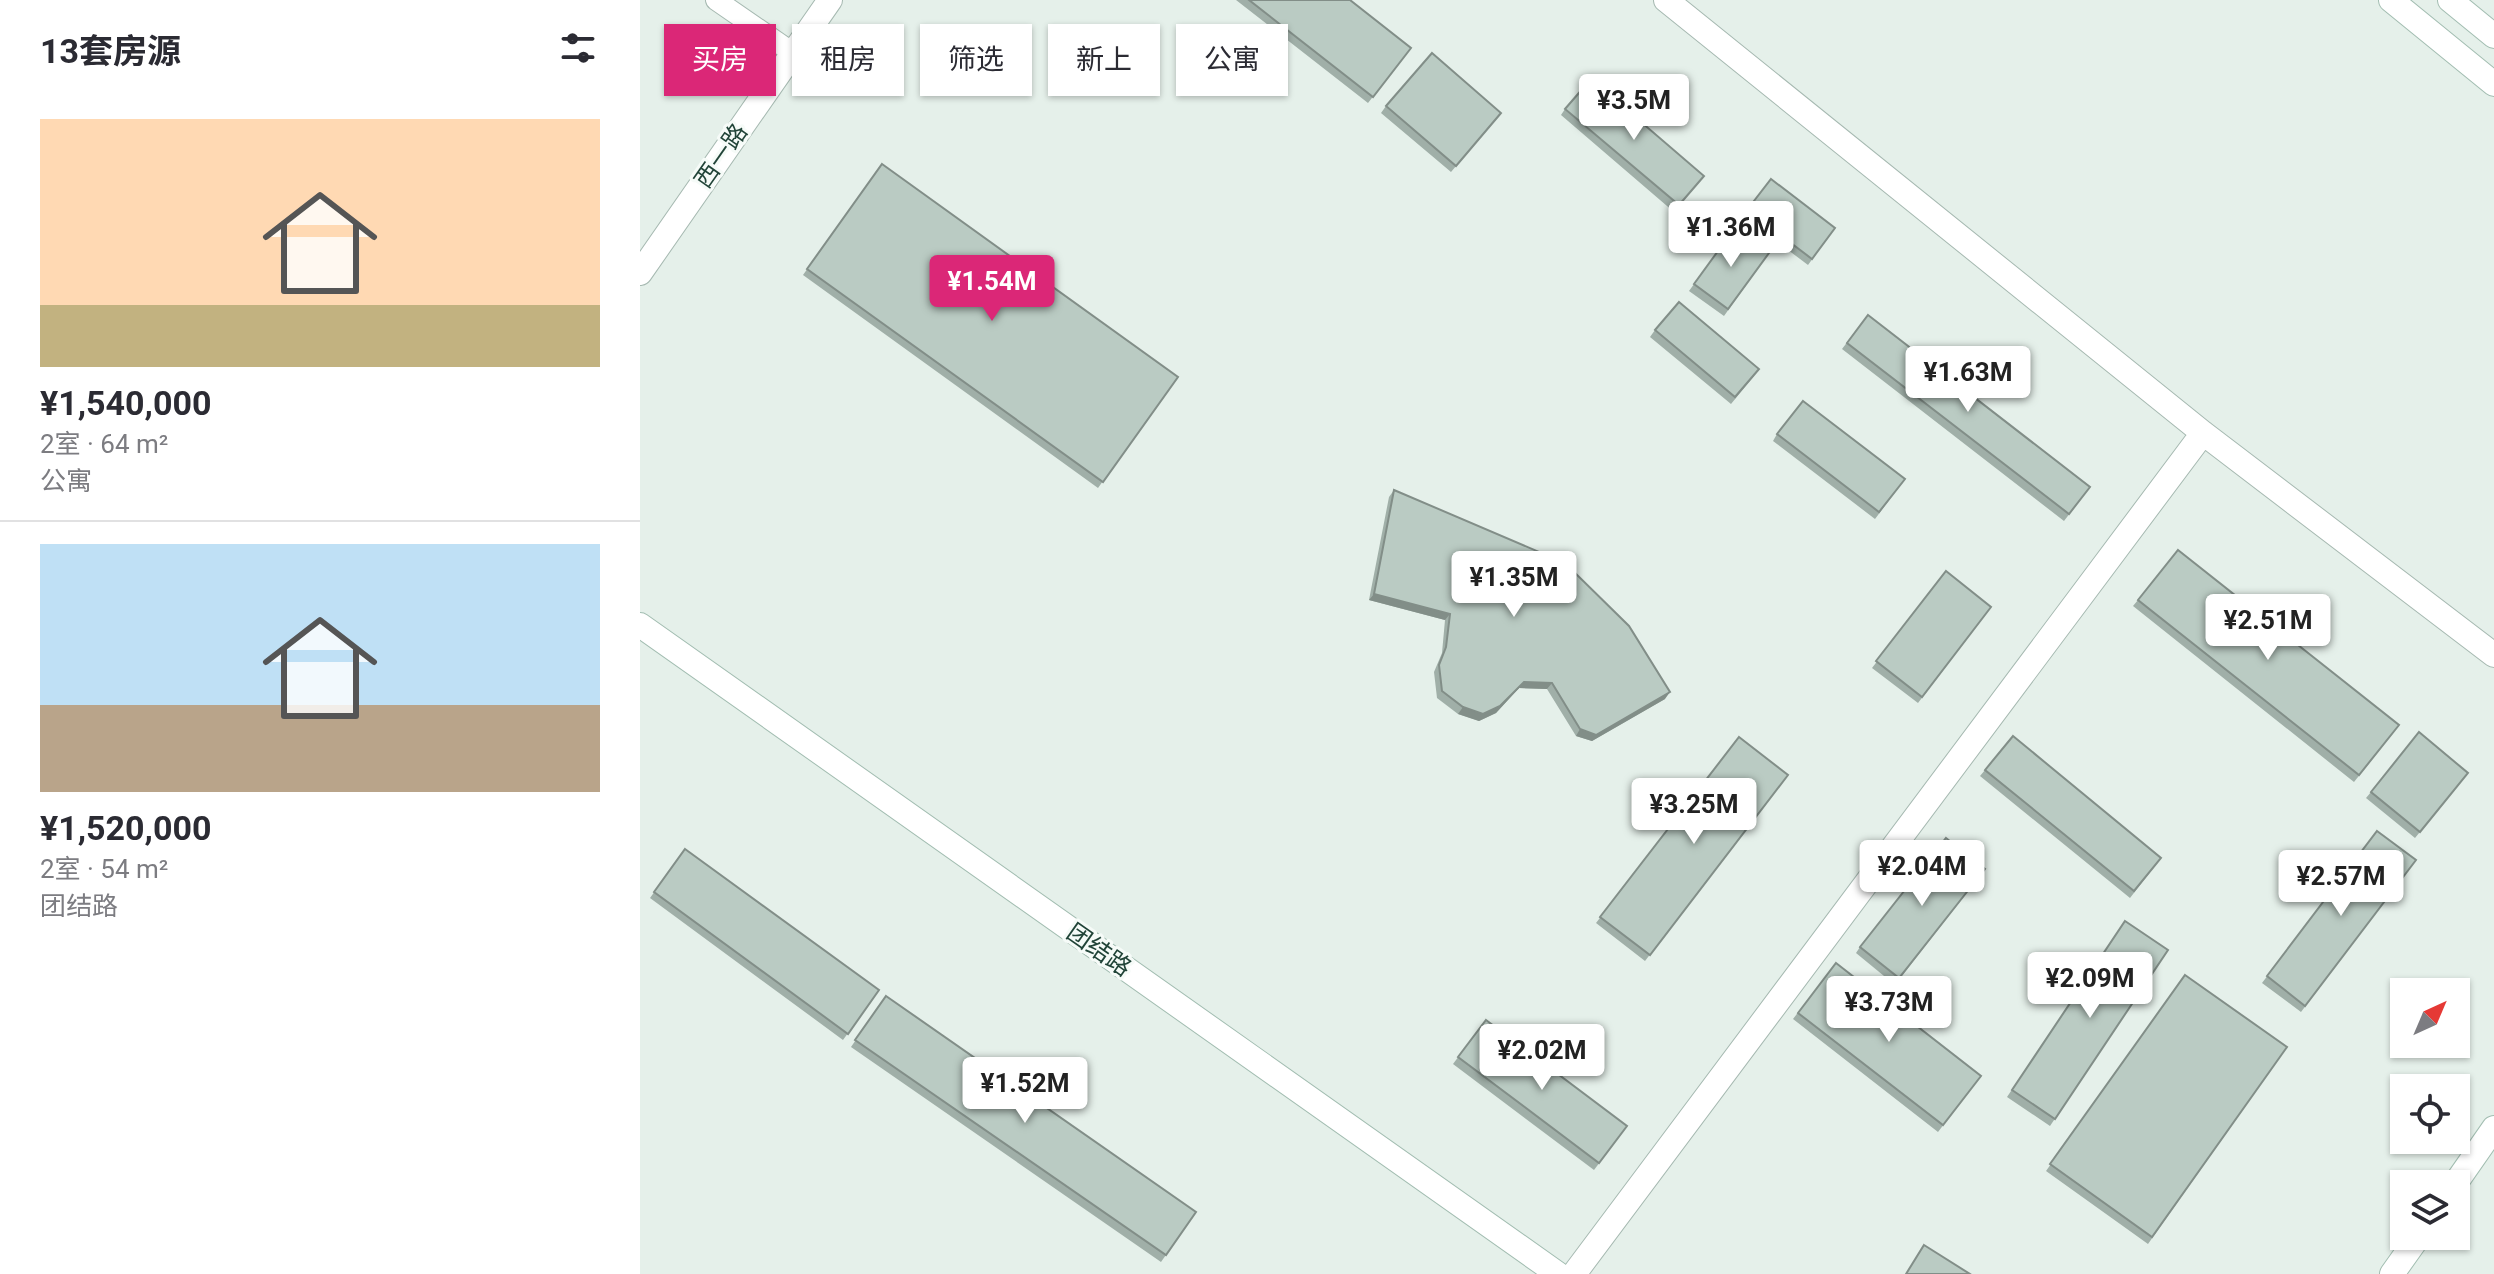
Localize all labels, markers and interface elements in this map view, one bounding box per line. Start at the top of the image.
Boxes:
chip: 买房 [664,24,776,96]
chip: 租房 [792,24,904,96]
chip: 筛选 [920,24,1032,96]
chip: 新上 [1048,24,1160,96]
chip: 公寓 [1176,24,1288,96]
icon: filters [556,26,600,70]
text: 13套房源 [40,31,181,71]
pin: ¥3.5M [1578,74,1690,142]
text: ¥3.5M [1597,85,1671,115]
street label: 西一路 [689,118,753,194]
icon: home [248,171,392,315]
pin: ¥1.36M [1666,201,1796,269]
text: ¥1.36M [1687,212,1776,242]
pin: ¥1.54M [927,255,1057,323]
text: ¥1.54M [948,266,1037,296]
pin: ¥1.63M [1903,346,2033,414]
text: ¥1.63M [1924,357,2013,387]
text: ¥1,540,000 [40,383,212,423]
text: 2室 · 64 m² [40,429,168,459]
text: 公寓 [40,466,92,496]
pin: ¥1.35M [1449,551,1579,619]
text: ¥1.35M [1470,562,1559,592]
pin: ¥2.51M [2203,594,2333,662]
icon: home [248,596,392,740]
text: ¥2.51M [2224,605,2313,635]
pin: ¥3.25M [1629,778,1759,846]
text: ¥3.25M [1650,789,1739,819]
text: ¥1,520,000 [40,808,212,848]
pin: ¥2.04M [1857,840,1987,908]
pin: ¥2.57M [2276,850,2406,918]
text: ¥2.04M [1878,851,1967,881]
text: 2室 · 54 m² [40,854,168,884]
text: ¥2.57M [2297,861,2386,891]
text: 团结路 [40,891,118,921]
street label: 团结路 [1061,918,1137,982]
pin: ¥2.09M [2025,952,2155,1020]
text: ¥2.09M [2046,963,2135,993]
pin: ¥3.73M [1824,976,1954,1044]
north arrow [2390,978,2470,1058]
map controls [2390,978,2470,1250]
text: ¥3.73M [1845,987,1934,1017]
pin: ¥2.02M [1477,1024,1607,1092]
text: ¥2.02M [1498,1035,1587,1065]
pin: ¥1.52M [960,1057,1090,1125]
text: ¥1.52M [981,1068,1070,1098]
button: locate [2390,1074,2470,1154]
button: layers [2390,1170,2470,1250]

